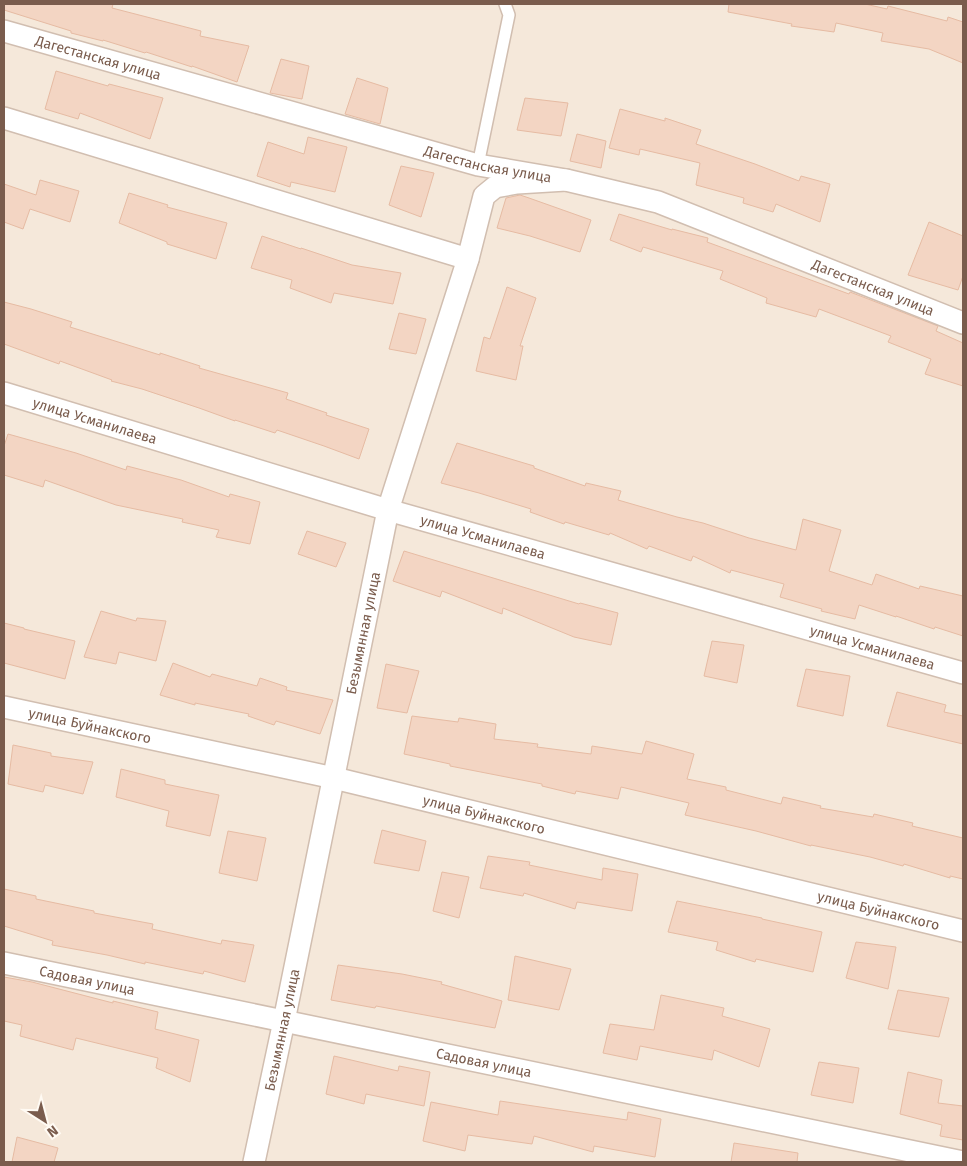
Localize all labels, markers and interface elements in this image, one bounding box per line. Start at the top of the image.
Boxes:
street label: Дагестанская улица [33,32,163,83]
street label: Дагестанская улица [421,141,553,186]
street label: Дагестанская улица [809,255,937,319]
street label: улица Усманилаева [31,394,159,448]
street label: улица Усманилаева [418,511,547,563]
street label: Безымянная улица [342,570,384,696]
street label: улица Усманилаева [808,622,937,673]
street label: улица Буйнакского [27,704,153,747]
street label: улица Буйнакского [421,791,547,838]
street label: улица Буйнакского [816,887,941,934]
street label: Садовая улица [38,962,137,998]
street label: Безымянная улица [261,967,303,1093]
street label: Садовая улица [434,1044,533,1081]
north arrow [20,1096,70,1146]
text: N [44,1122,61,1141]

